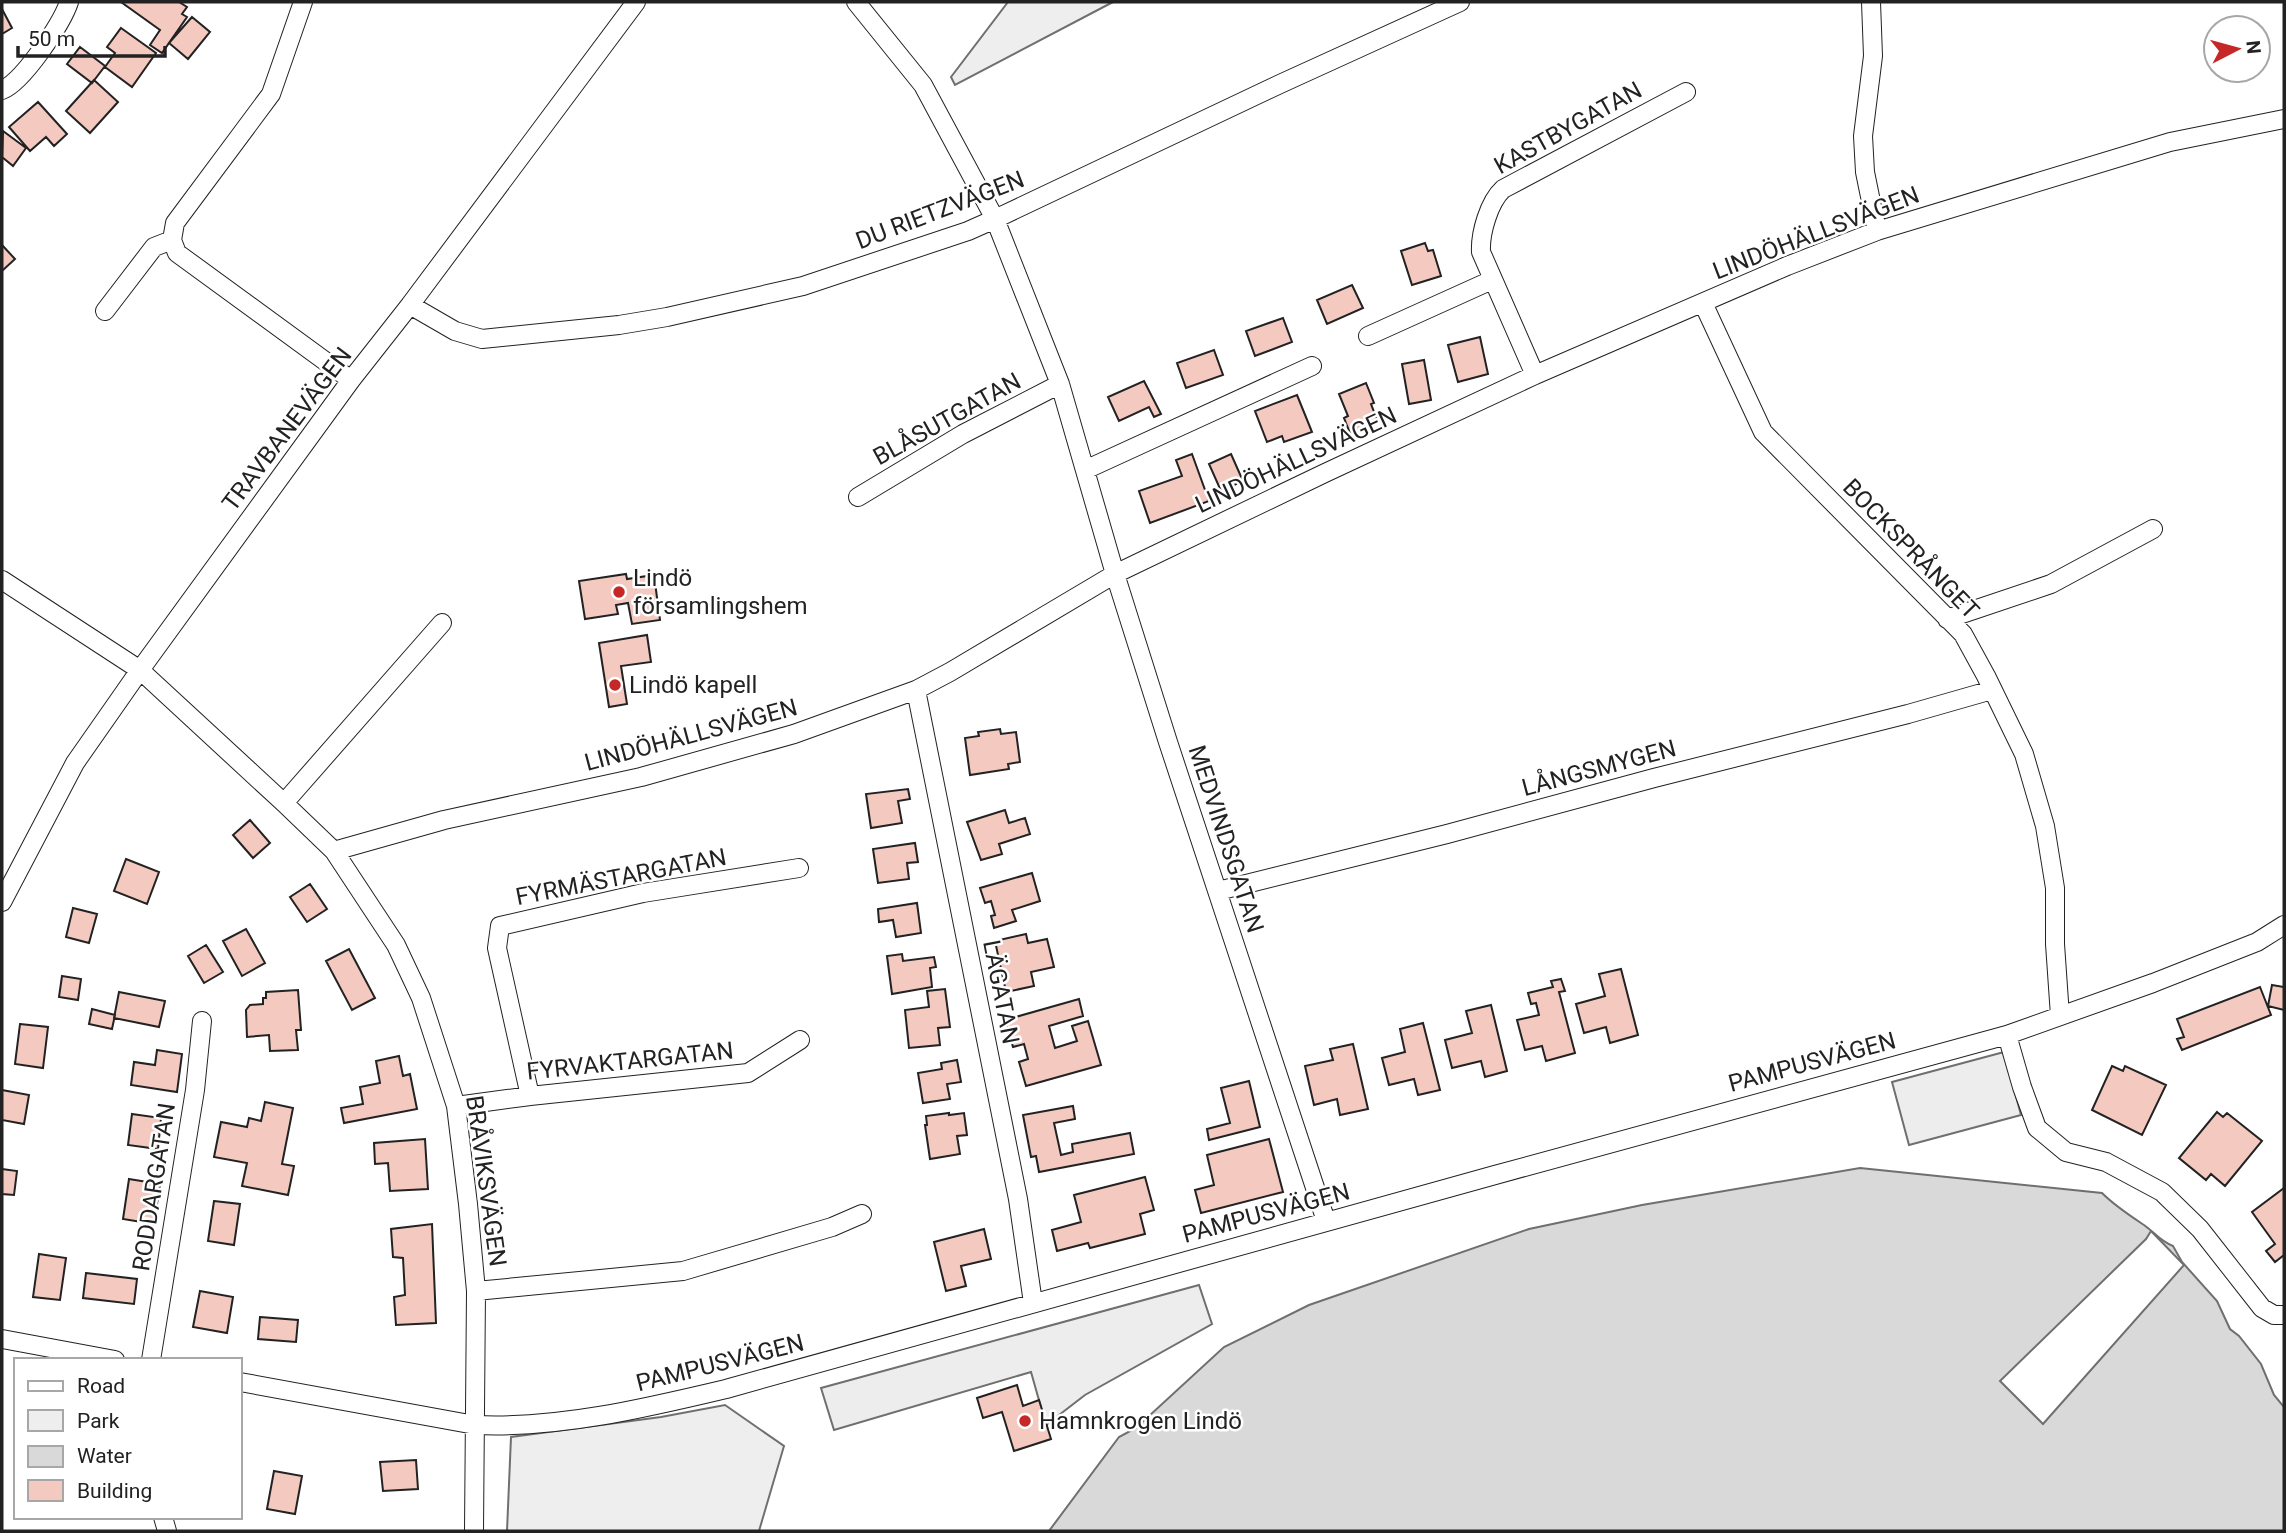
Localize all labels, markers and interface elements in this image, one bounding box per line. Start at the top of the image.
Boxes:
scale bar [18,14,164,58]
north arrow [2202,14,2272,84]
text: 50 m [28,27,75,51]
text: N [2241,39,2266,55]
street label: KASTBYGATAN [1489,76,1647,180]
street label: DU RIETZVÄGEN [852,165,1028,255]
street label: LINDÖHÄLLSVÄGEN [1709,181,1923,285]
street label: TRAVBANEVÄGEN [216,342,358,516]
street label: BLÅSUTGATAN [868,366,1026,471]
street label: LINDÖHÄLLSVÄGEN [1191,401,1401,519]
street label: BOCKSPRÅNGET [1837,473,1986,625]
place label: Lindö församlingshem [633,564,807,620]
marker: Lindö församlingshem [611,584,627,600]
place label: Lindö kapell [629,671,757,699]
marker: Lindö kapell [607,677,623,693]
street label: LINDÖHÄLLSVÄGEN [582,693,800,777]
street label: LÅNGSMYGEN [1519,733,1679,802]
street label: MEDVINDSGATAN [1182,742,1270,936]
street label: FYRMÄSTARGATAN [513,843,729,911]
street label: LÄGATAN [977,938,1025,1046]
street label: PAMPUSVÄGEN [1725,1026,1899,1098]
street label: FYRVAKTARGATAN [525,1036,735,1086]
street label: BRÅVIKSVÄGEN [460,1093,513,1268]
street label: RODDARGATAN [127,1101,181,1273]
street label: PAMPUSVÄGEN [1179,1177,1353,1249]
street label: PAMPUSVÄGEN [633,1329,807,1397]
legend [14,1358,242,1519]
text: Road [77,1374,125,1398]
place label: Hamnkrogen Lindö [1039,1407,1242,1435]
text: Park [77,1409,120,1433]
marker: Hamnkrogen Lindö [1017,1413,1033,1429]
text: Water [77,1444,132,1468]
text: Building [77,1479,152,1503]

